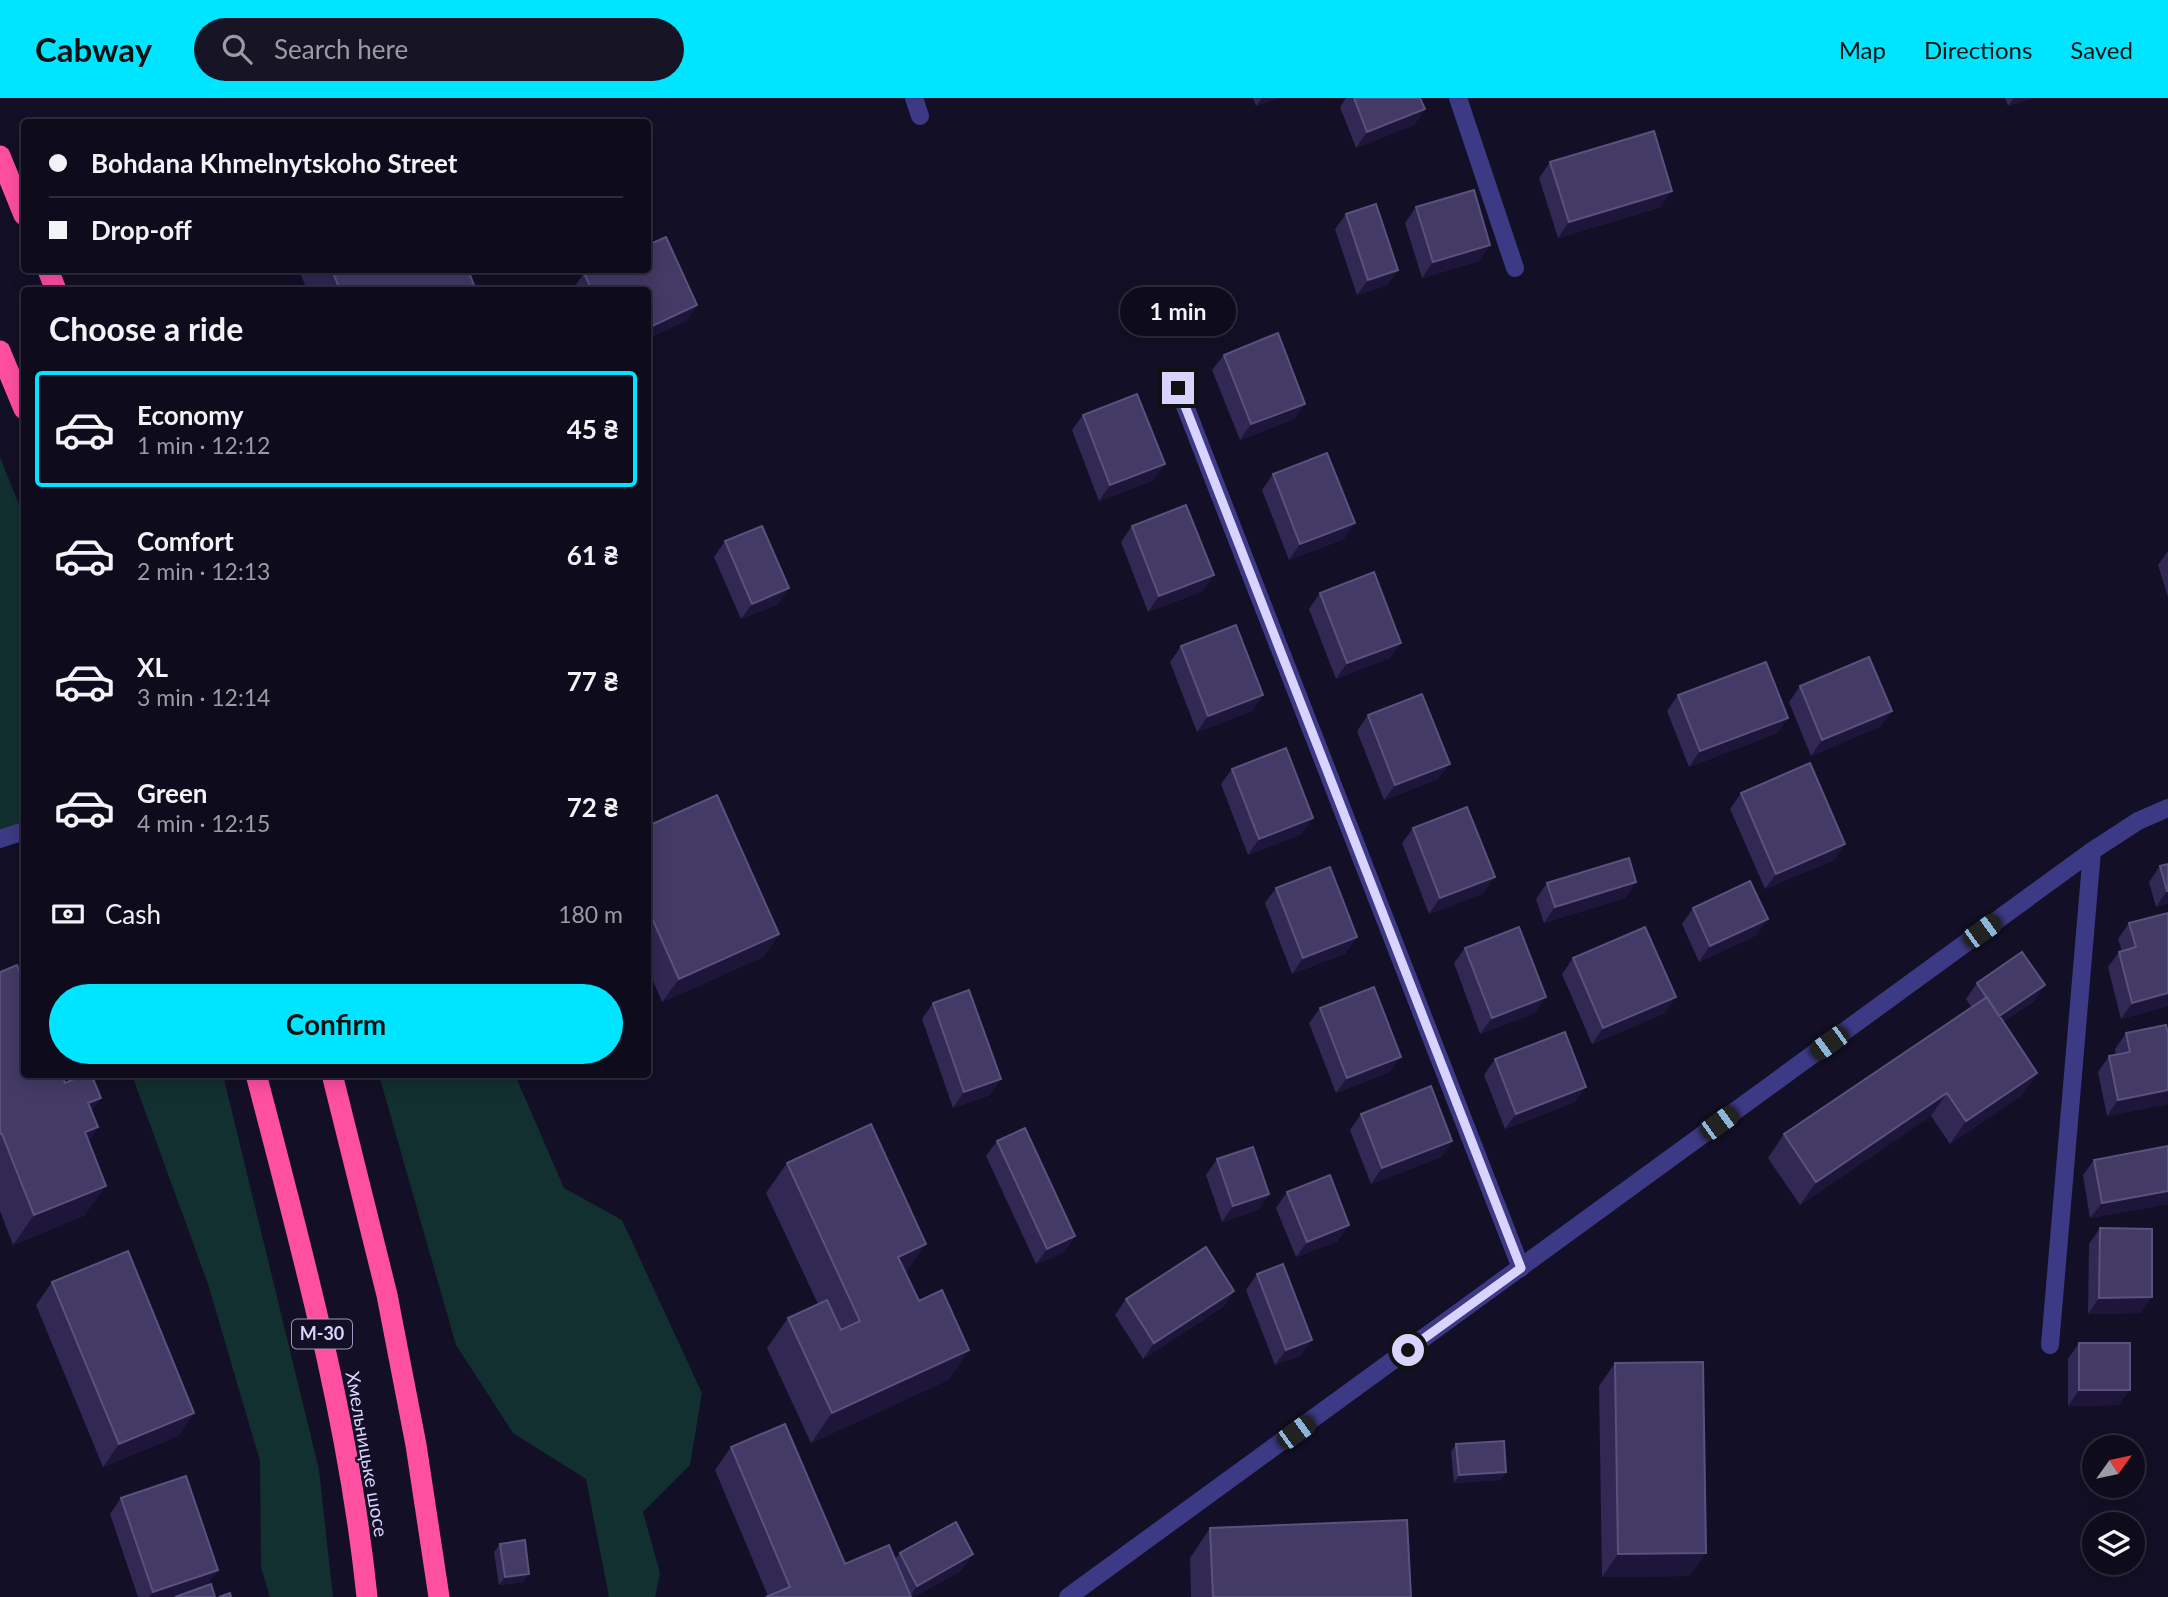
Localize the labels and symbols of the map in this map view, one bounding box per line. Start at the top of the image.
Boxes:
callout: 1 min [1120,286,1236,336]
route end [1162,372,1194,404]
car [1959,910,2006,952]
car [1806,1022,1853,1064]
car [1696,1102,1743,1144]
road number: М-30 [292,1320,352,1349]
route start [1392,1334,1424,1366]
street label: Хмельницьке шосе [342,1369,393,1538]
car [1273,1411,1320,1453]
north arrow [2082,1435,2146,1498]

